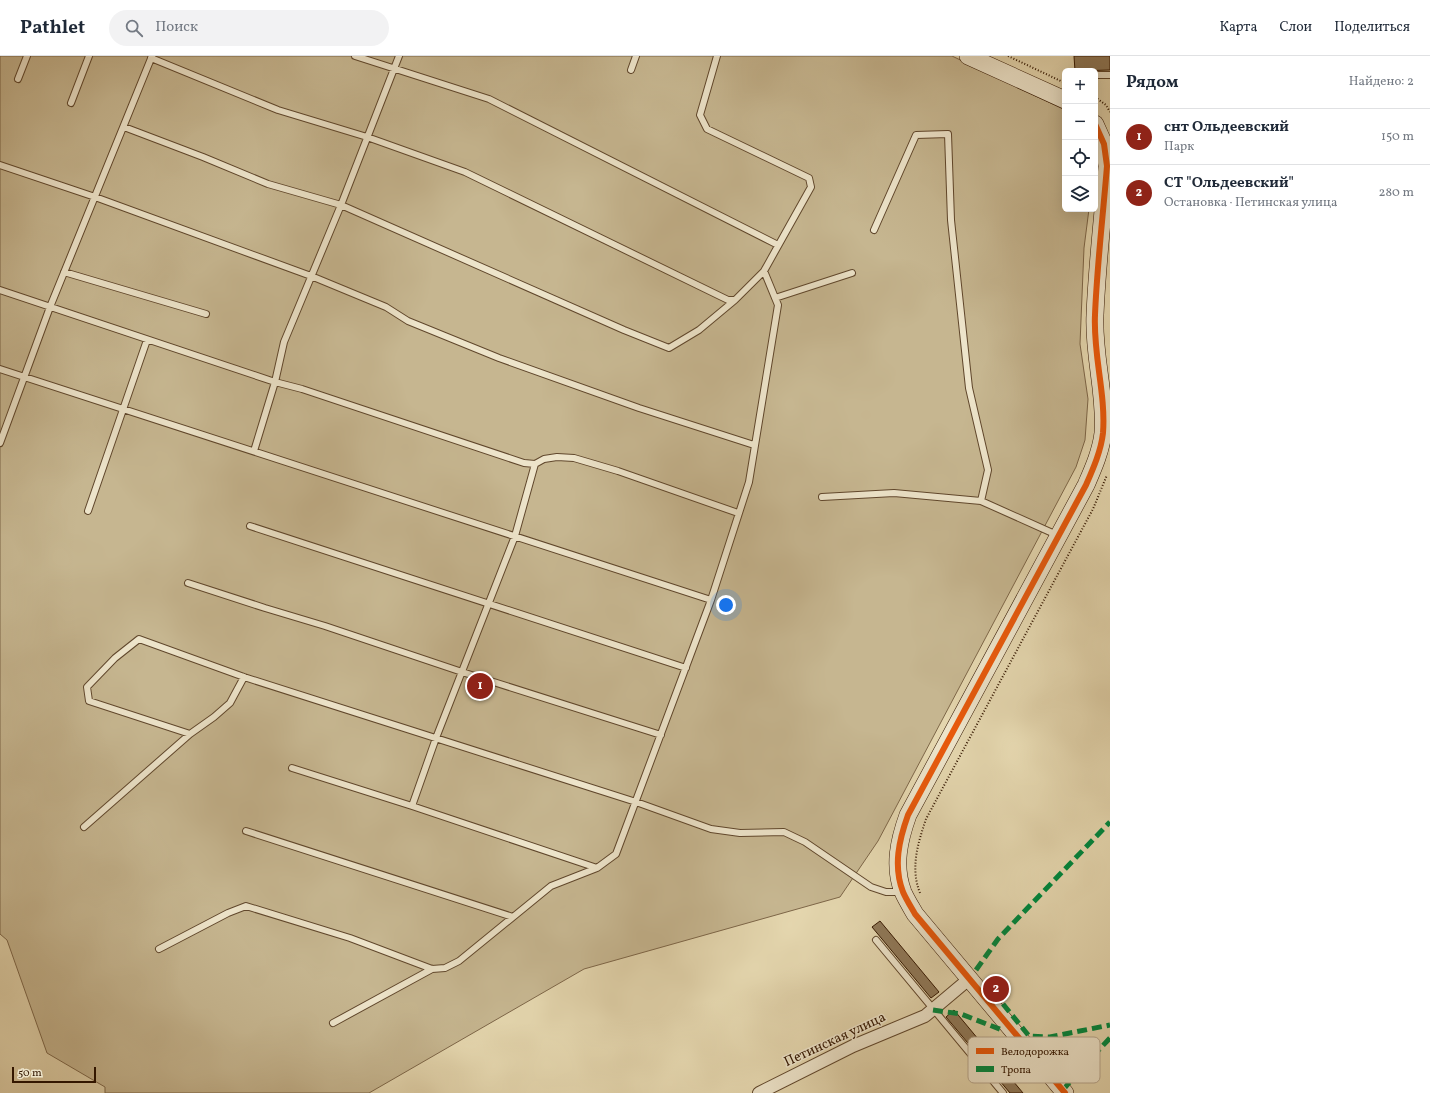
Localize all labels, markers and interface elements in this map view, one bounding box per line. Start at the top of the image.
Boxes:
search box [109,10,389,46]
text: Pathlet [20,15,85,41]
icon: search [123,17,145,39]
text: Поиск [155,17,198,38]
text: Карта [1219,18,1257,37]
text: Слои [1279,18,1312,37]
text: Поделиться [1334,18,1410,37]
map controls [1062,68,1098,212]
button: + [1062,68,1098,104]
text: Рядом [1126,71,1179,94]
text: Найдено: 2 [1349,73,1414,91]
button: − [1062,104,1098,140]
text: снт Ольдеевский [1164,117,1289,138]
text: 1 [1136,128,1142,146]
text: 150 m [1381,128,1414,146]
text: Парк [1164,138,1194,156]
button: locate [1062,140,1098,176]
text: СТ "Ольдеевский" [1164,173,1294,194]
button: layers [1062,176,1098,212]
text: 2 [1136,184,1142,202]
text: 280 m [1378,184,1414,202]
text: Остановка · Петинская улица [1164,194,1337,212]
your location [716,595,736,615]
pin: 1 [467,671,493,701]
pin: 2 [983,974,1009,1004]
street label: Петинская улица [781,1008,889,1072]
legend [968,1037,1100,1083]
text: Велодорожка [1001,1045,1070,1060]
text: Тропа [1001,1063,1032,1078]
scale bar [12,1065,96,1084]
text: 50 m [18,1066,42,1081]

